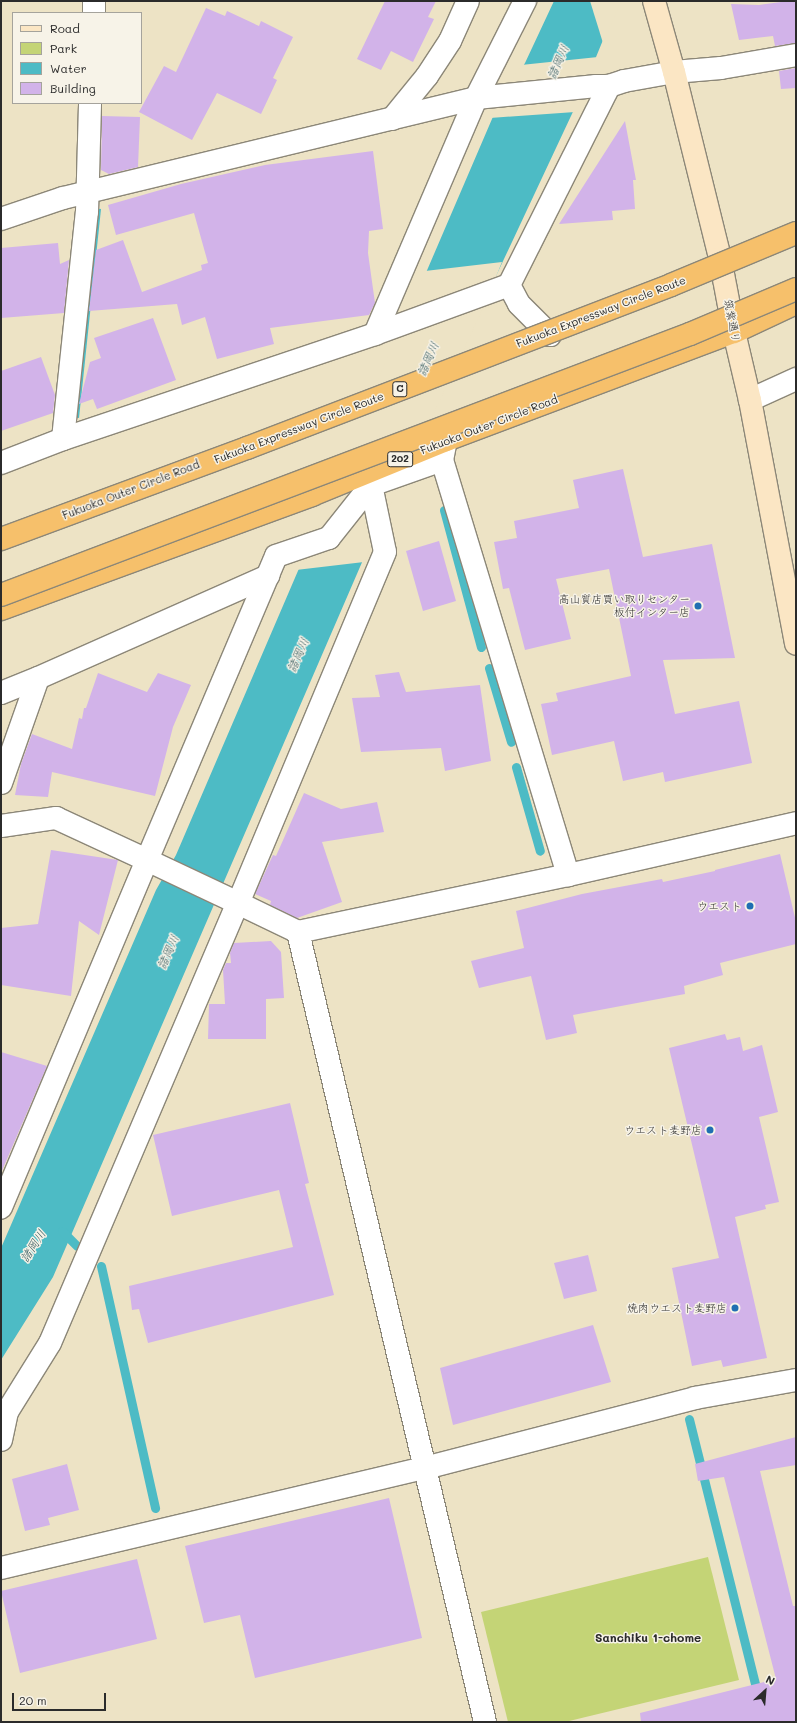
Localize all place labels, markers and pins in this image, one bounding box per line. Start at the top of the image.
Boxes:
place label: 高山質店買い取りセンター 板付インター店 [558,593,690,619]
marker: 高山質店買い取りセンター 板付インター店 [693,601,703,611]
place label: ウエスト [698,899,742,913]
marker: ウエスト [745,901,755,911]
place label: ウエスト麦野店 [625,1123,702,1137]
marker: ウエスト麦野店 [705,1125,715,1135]
place label: 焼肉ウエスト麦野店 [628,1301,727,1315]
marker: 焼肉ウエスト麦野店 [730,1303,740,1313]

